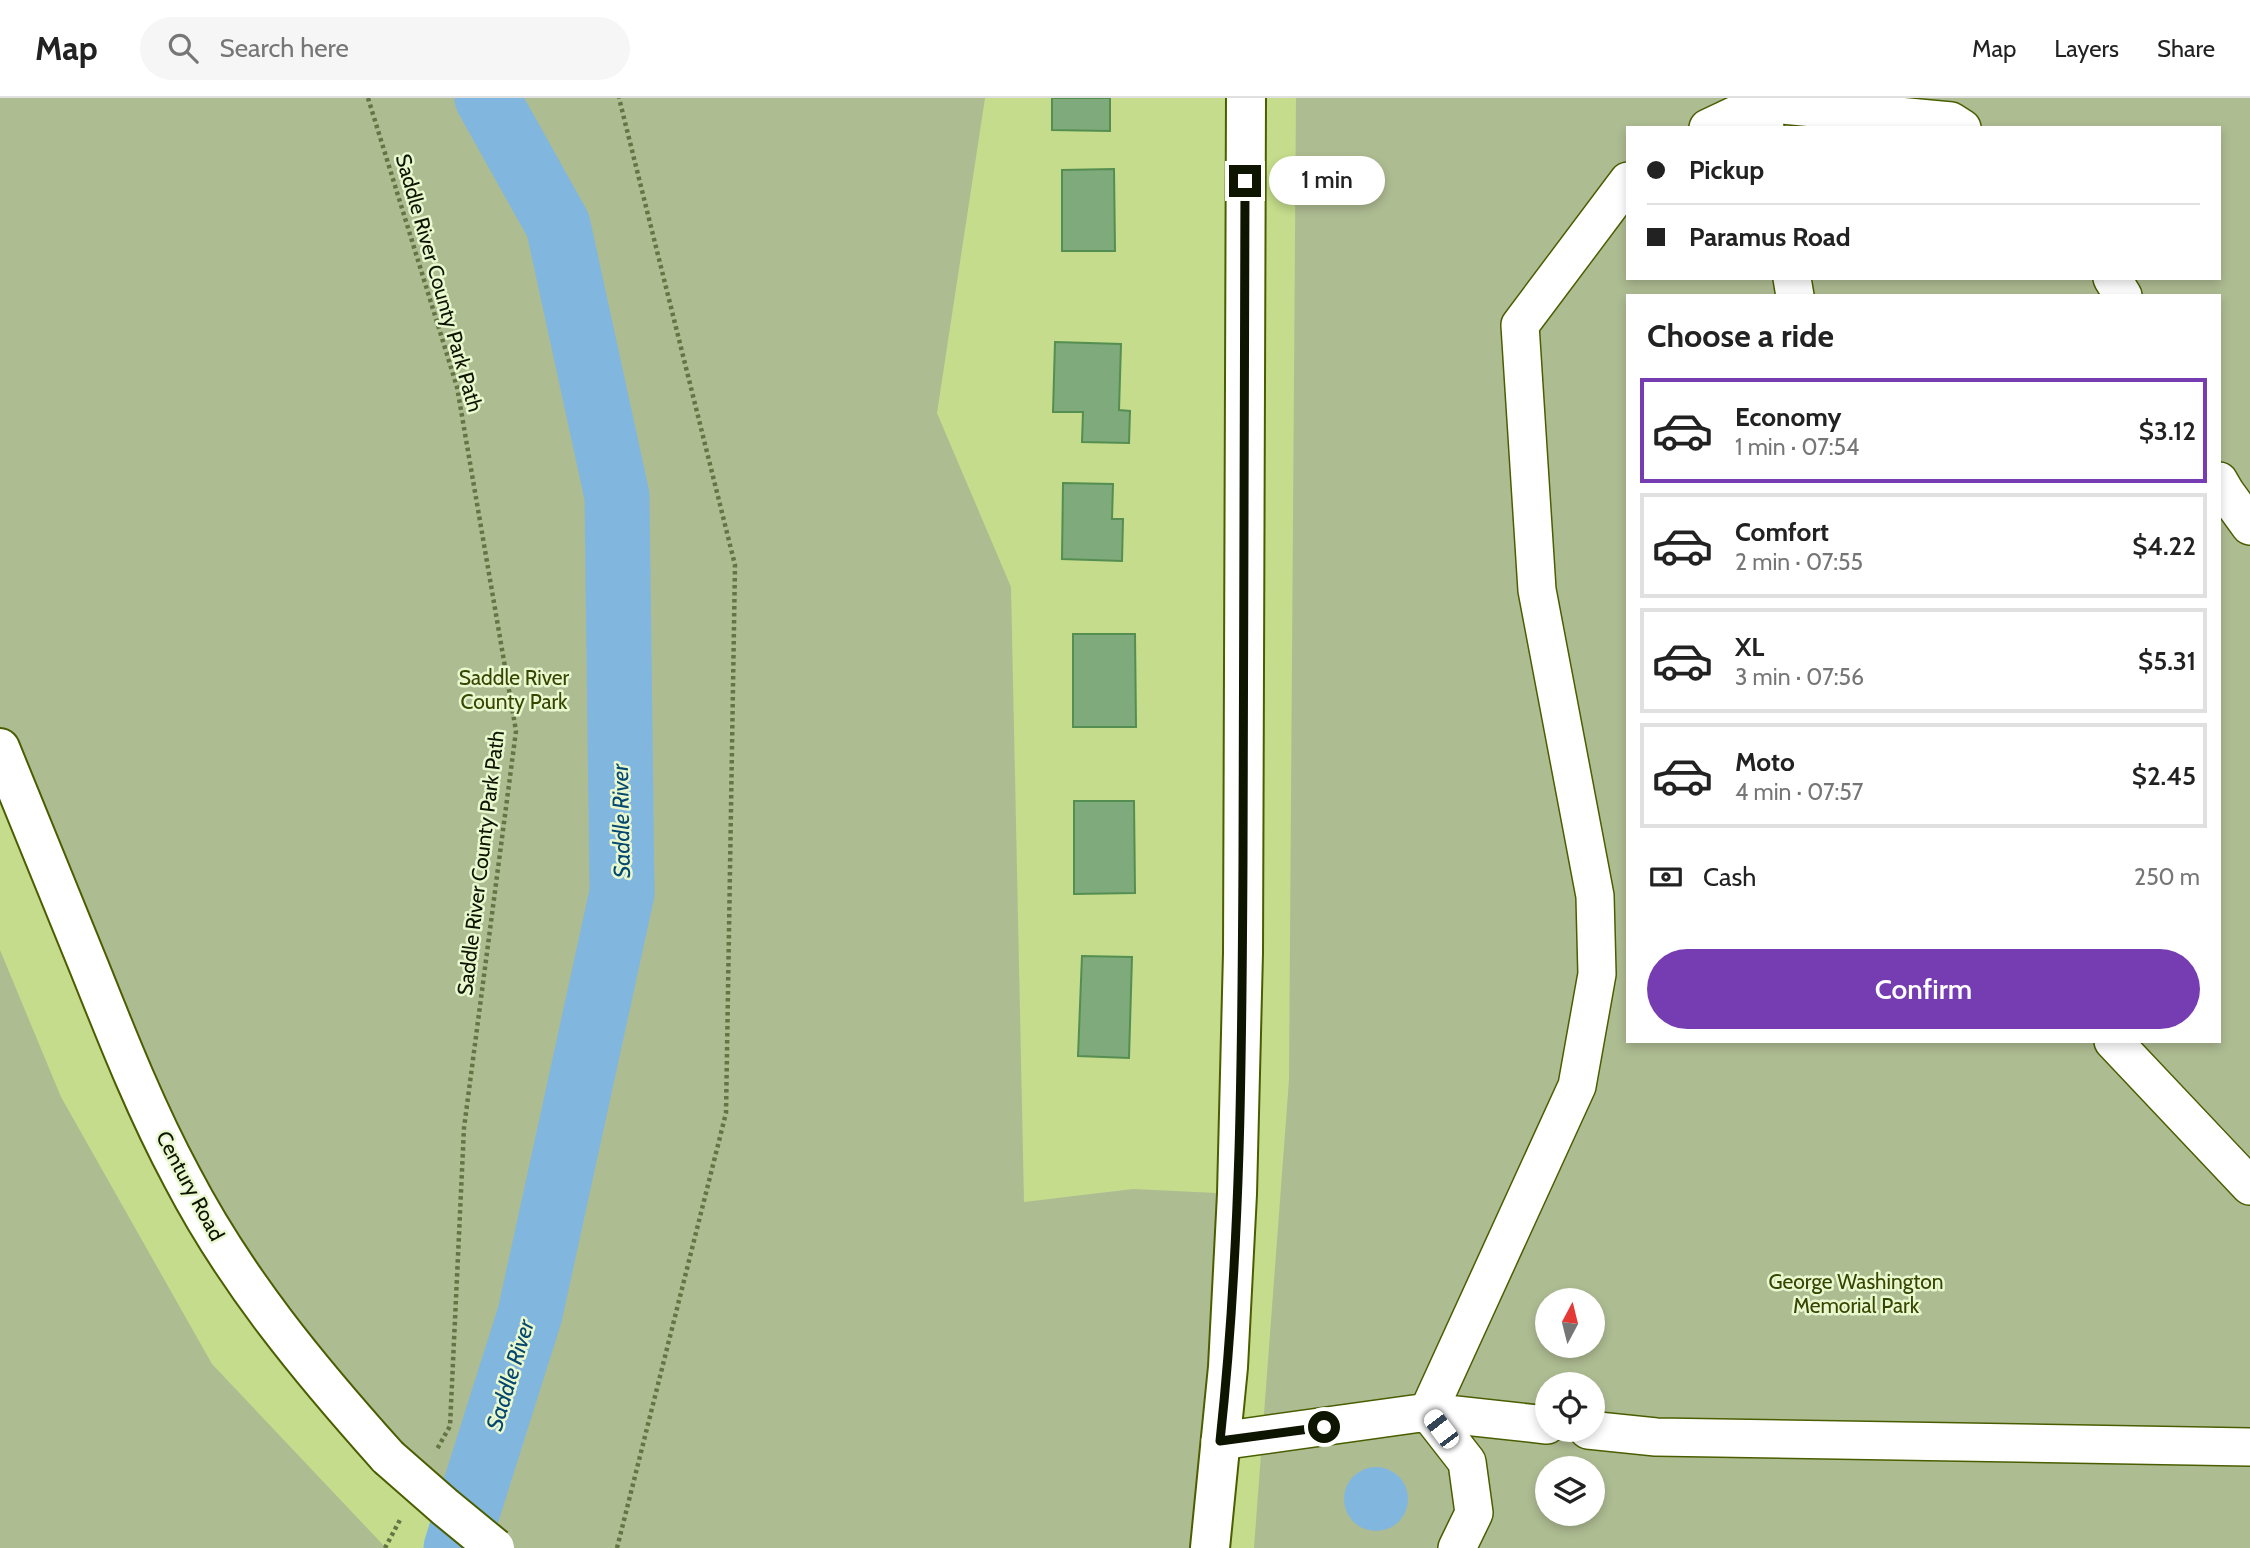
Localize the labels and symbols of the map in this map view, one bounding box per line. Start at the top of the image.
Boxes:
street label: Saddle River County Park Path [391,151,488,415]
callout: 1 min [1270,156,1385,206]
route end [1229,165,1261,197]
park label: Saddle River County Park [459,665,570,714]
street label: Saddle River County Park Path [452,729,509,997]
water label: Saddle River [606,763,636,878]
street label: Century Road [151,1127,230,1245]
park label: George Washington Memorial Park [1769,1269,1943,1318]
north arrow [1535,1288,1605,1358]
water label: Saddle River [480,1315,540,1434]
car [1420,1406,1463,1452]
route start [1308,1411,1340,1443]

